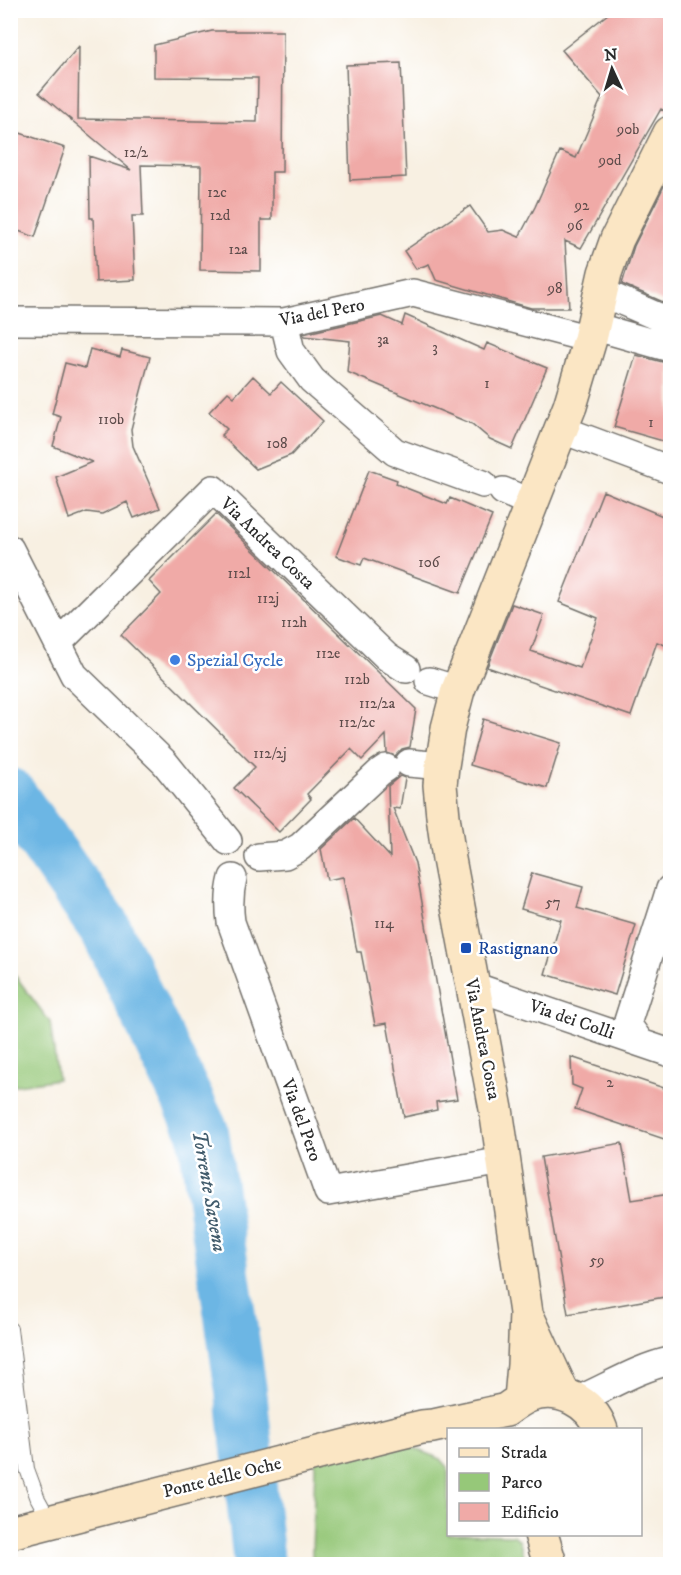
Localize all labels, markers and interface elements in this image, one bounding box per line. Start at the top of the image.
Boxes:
north arrow [582,39,642,99]
text: N [604,45,618,65]
house number: 90b [616,120,639,139]
house number: 12/2 [124,143,149,162]
house number: 90d [597,151,622,170]
house number: 12c [207,183,227,202]
house number: 92 [574,196,590,215]
house number: 12d [210,206,231,225]
house number: 96 [566,216,584,235]
house number: 12a [228,240,248,259]
house number: 98 [547,279,563,298]
street label: Via del Pero [277,294,367,332]
house number: 3a [377,330,390,349]
house number: 3 [432,338,438,357]
house number: 1 [484,374,490,393]
house number: 110b [98,410,124,429]
house number: 1 [648,413,654,432]
house number: 108 [266,434,288,453]
street label: Via Andrea Costa [215,492,319,595]
house number: 106 [418,553,441,572]
house number: 112l [228,564,251,583]
house number: 112j [257,589,279,608]
house number: 112h [281,613,307,632]
house number: 112e [316,644,340,663]
place label: Spezial Cycle [187,650,283,672]
marker: Spezial Cycle [168,653,182,667]
house number: 112b [344,670,370,689]
house number: 112/2a [359,694,396,713]
house number: 112/2c [339,713,376,732]
house number: 112/2j [253,744,287,763]
house number: 57 [545,893,561,912]
house number: 114 [374,914,394,933]
place label: Rastignano [478,938,558,960]
marker: Rastignano [459,941,473,955]
street label: Via Andrea Costa [459,976,505,1102]
street label: Via dei Colli [525,995,617,1045]
house number: 2 [606,1073,614,1092]
street label: Via del Pero [276,1075,326,1165]
water label: Torrente Savena [186,1129,232,1254]
house number: 59 [590,1251,604,1270]
legend [447,1428,642,1536]
text: Strada [501,1442,548,1464]
street label: Ponte delle Oche [161,1453,284,1503]
text: Parco [501,1472,542,1494]
text: Edificio [501,1502,559,1524]

